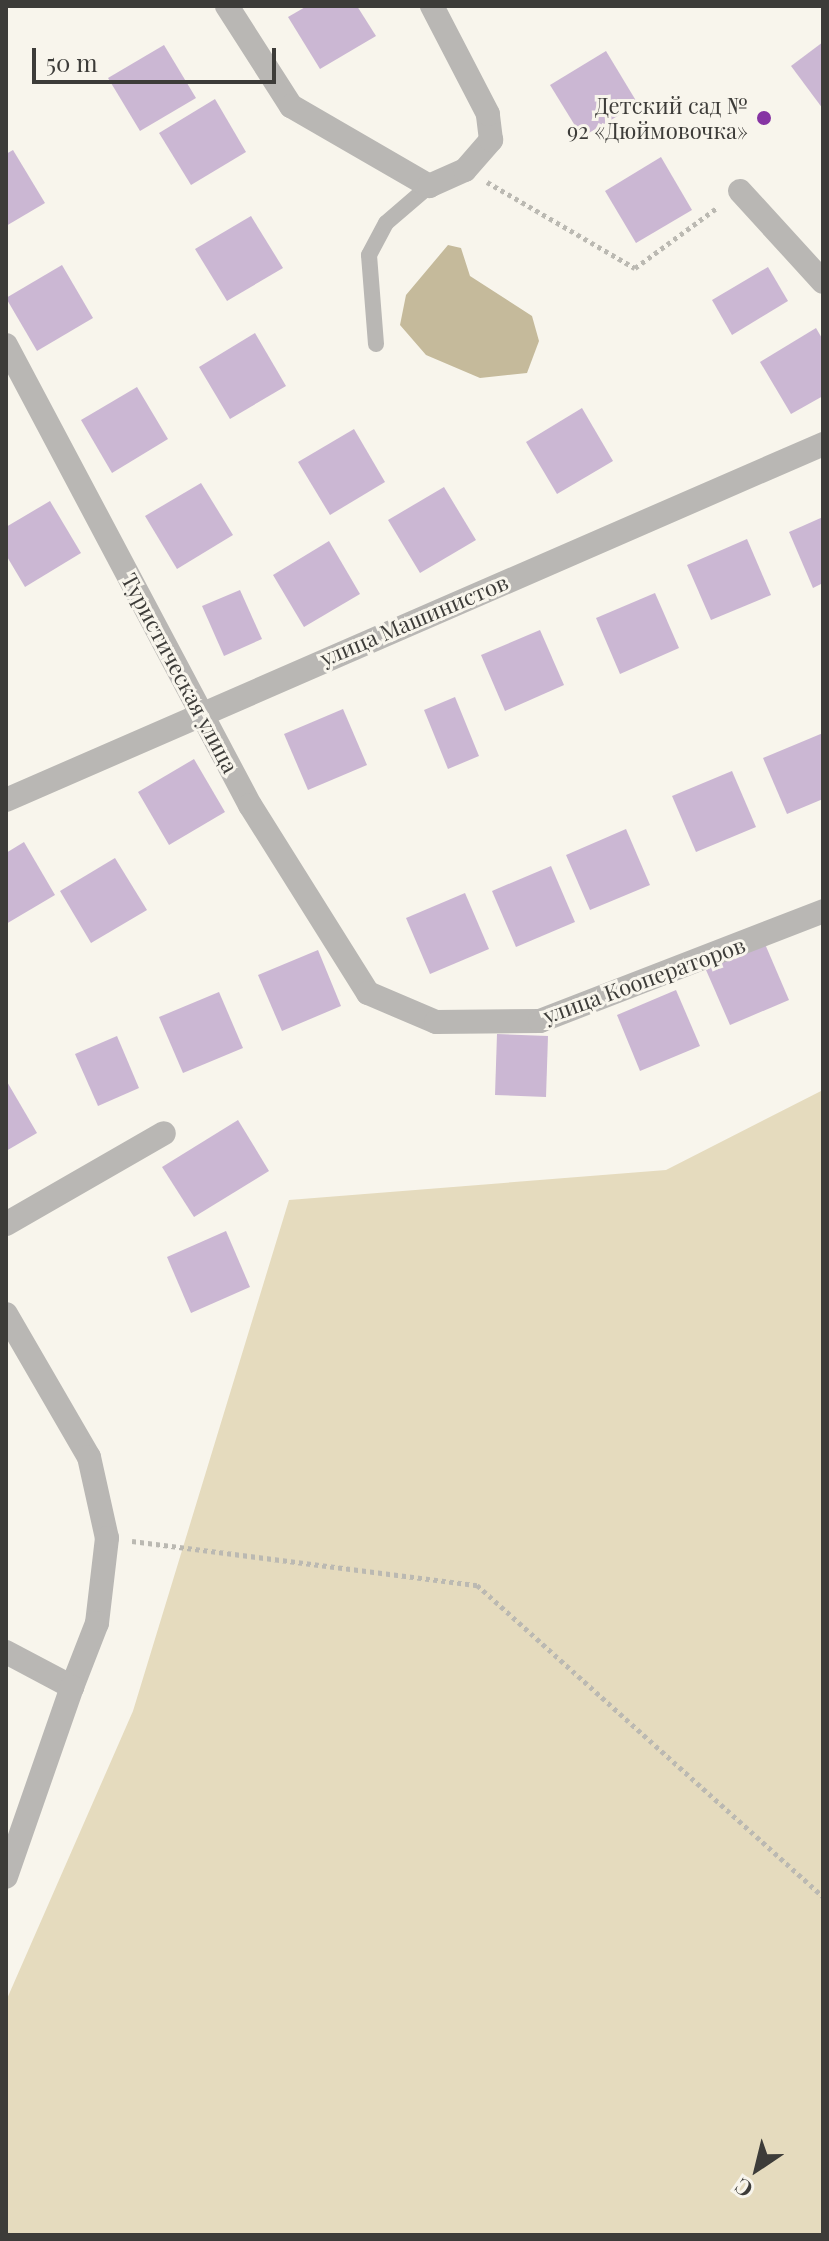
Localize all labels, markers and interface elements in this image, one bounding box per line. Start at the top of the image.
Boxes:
scale bar [36,32,280,82]
text: 50 m [46,46,98,78]
place label: Детский сад № 92 «Дюймовочка» [567,92,748,144]
marker: Детский сад № 92 «Дюймовочка» [755,109,773,127]
street label: Туристическая улица [116,569,244,777]
street label: улица Машинистов [316,569,512,671]
street label: улица Кооператоров [539,931,749,1029]
north arrow [717,2129,797,2209]
text: С [728,2172,758,2205]

